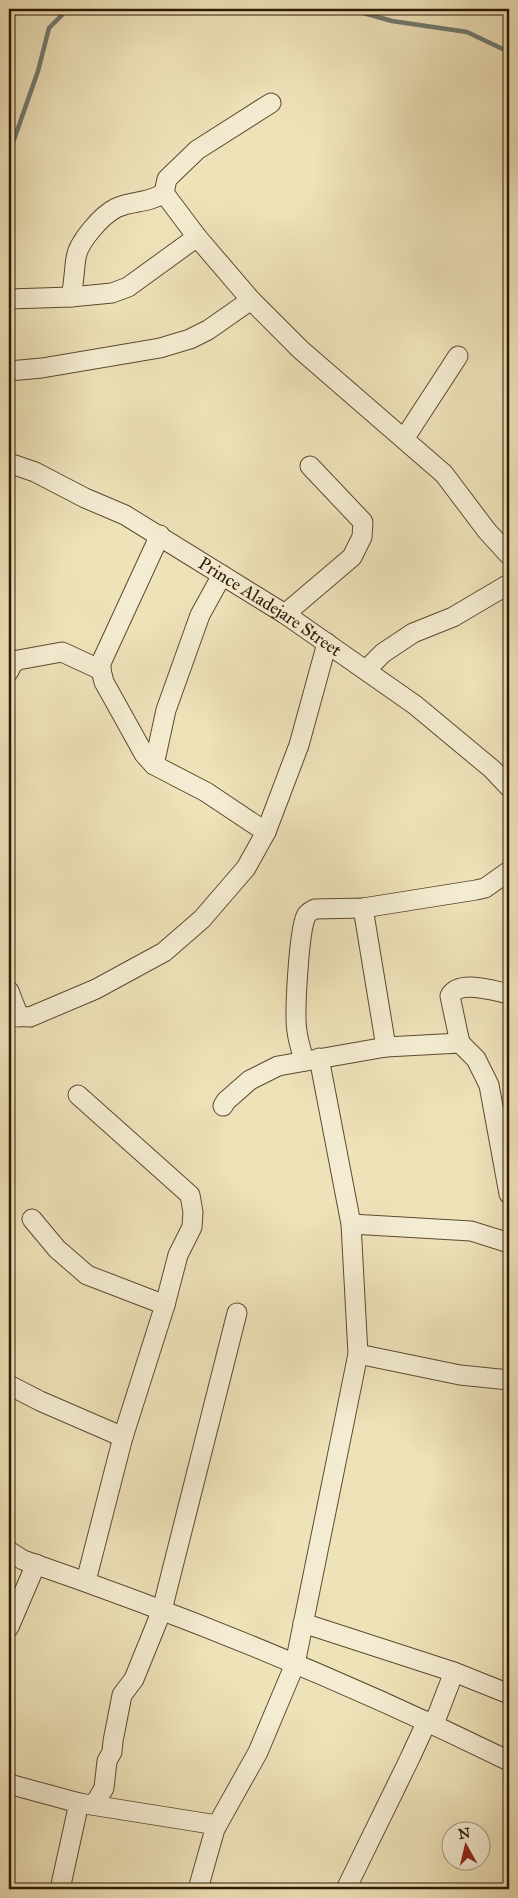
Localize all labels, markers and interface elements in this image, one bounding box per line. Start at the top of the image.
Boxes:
street label: Prince Aladejare Street [194,552,347,662]
north arrow [440,1820,490,1870]
text: N [457,1824,471,1843]

